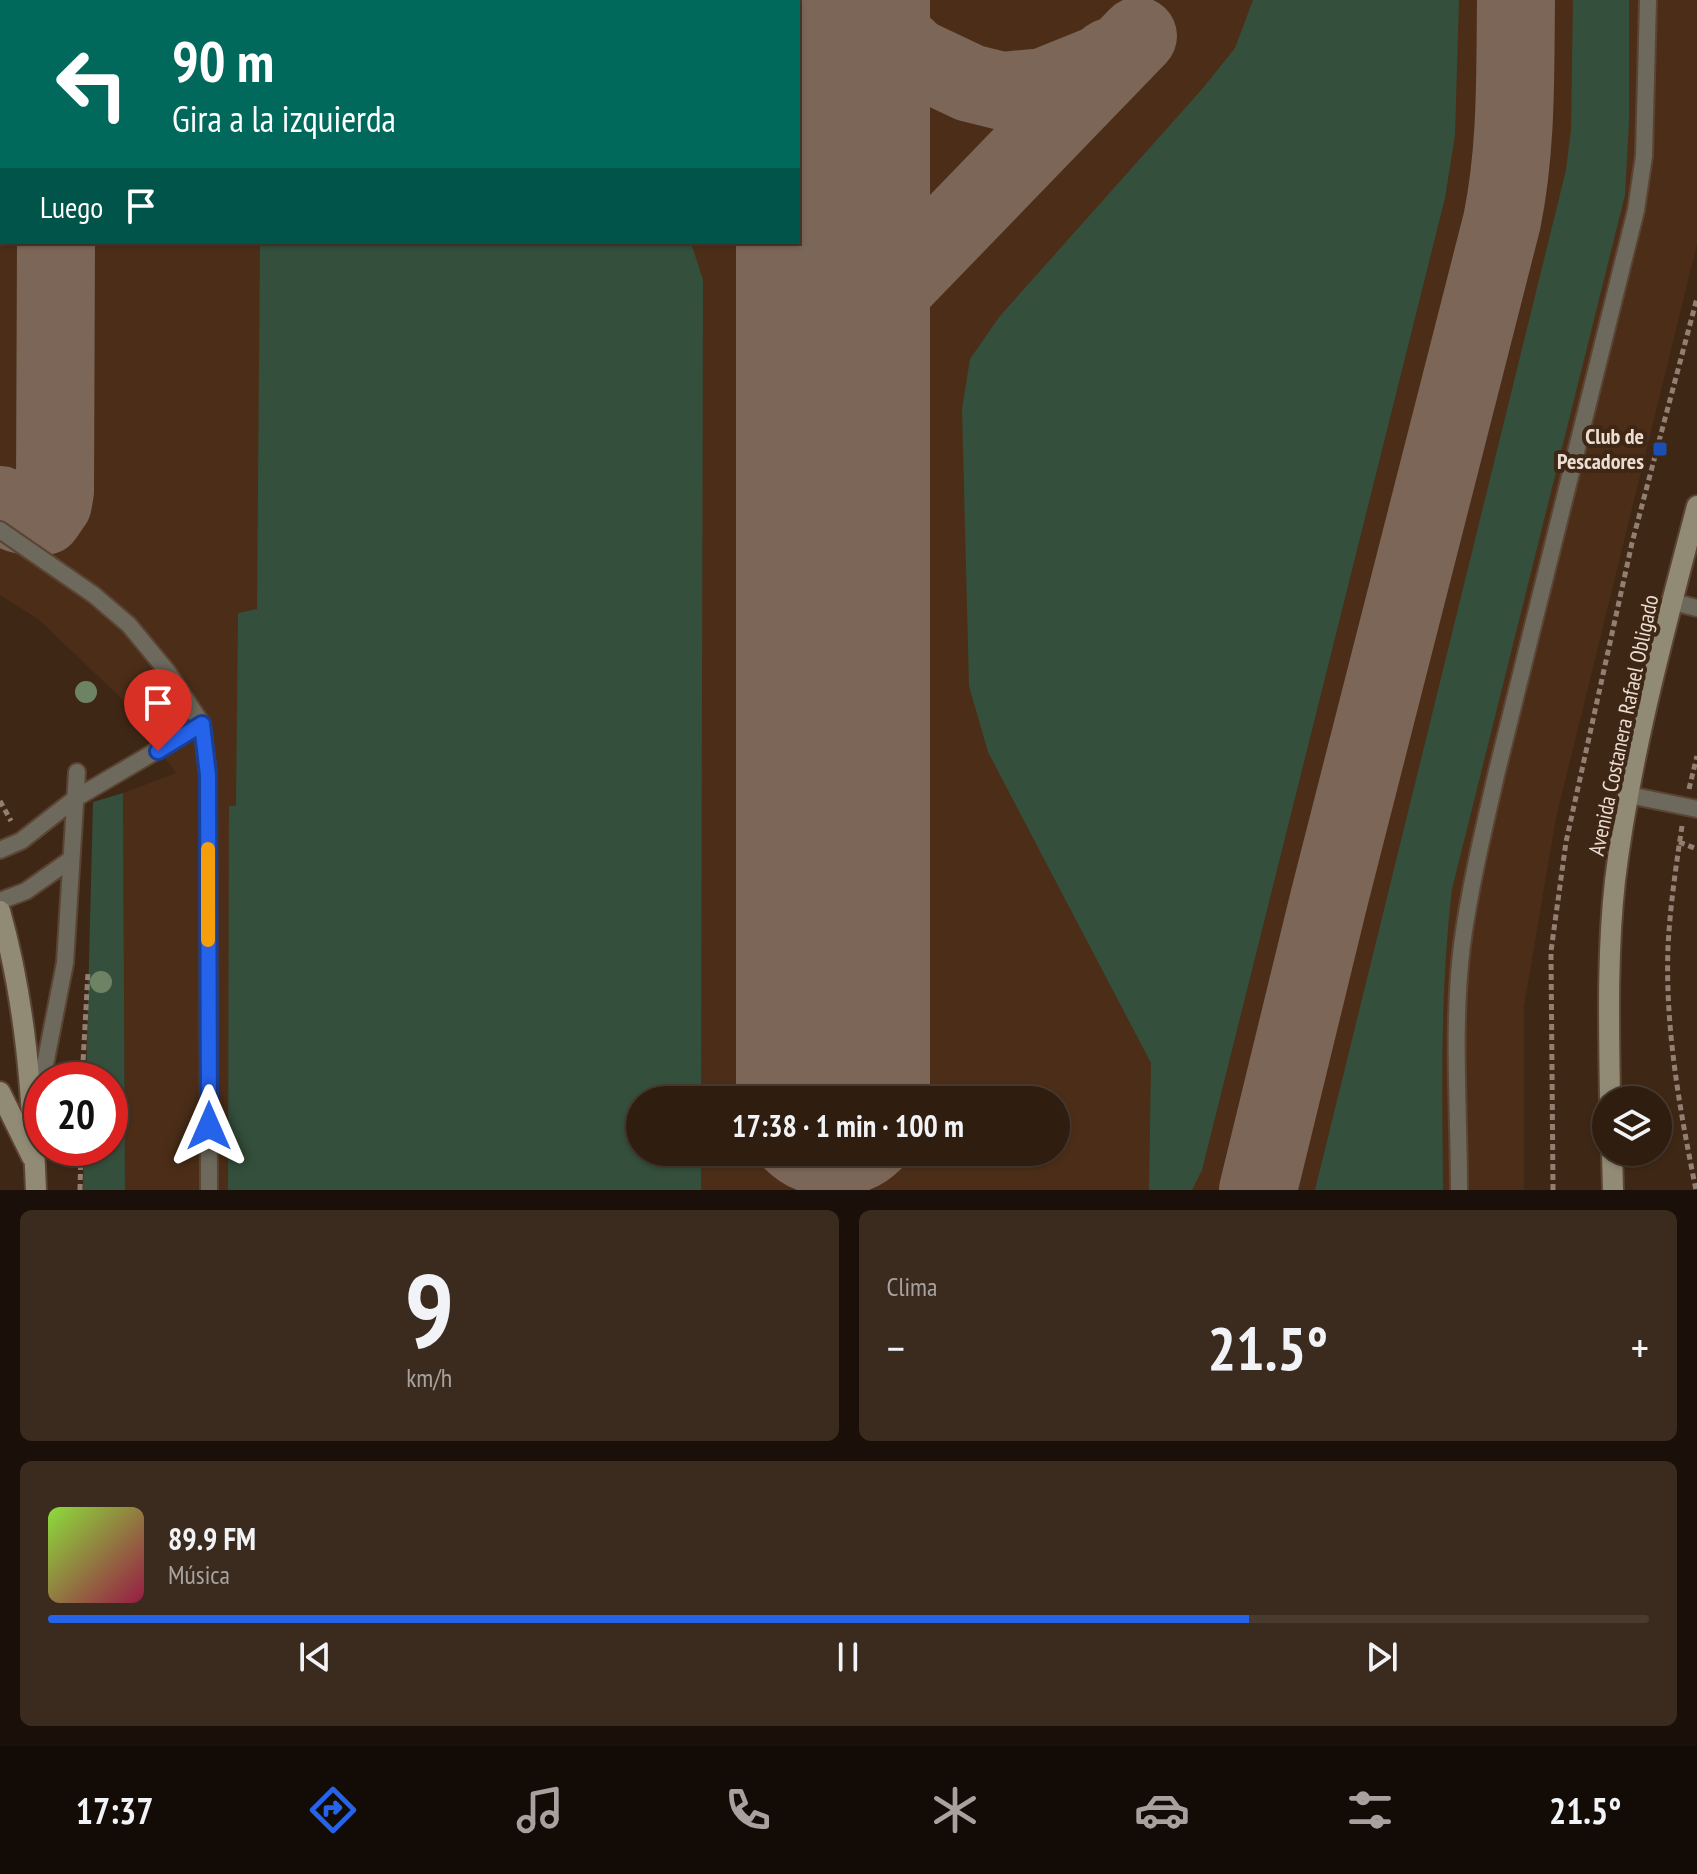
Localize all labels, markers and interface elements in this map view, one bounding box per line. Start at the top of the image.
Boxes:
text: 90 m [172,25,274,97]
icon: left [40,32,144,136]
text: Gira a la izquierda [172,95,396,142]
icon: arrive [119,184,163,228]
text: Luego [40,187,103,226]
place label: Club de Pescadores [1557,422,1644,475]
marker: Club de Pescadores [1651,440,1669,458]
street label: Avenida Costanera Rafael Obligado [1582,592,1664,858]
pin [124,669,192,751]
icon: arrive [136,681,180,725]
speed limit sign: 20 [24,1062,128,1166]
position arrow [167,1084,251,1168]
map controls [1592,1086,1672,1166]
button: layers [1592,1086,1672,1166]
text: 17:38 · 1 min · 100 m [732,1106,964,1145]
text: 9 [404,1241,454,1376]
text: Clima [887,1270,937,1303]
text: 21.5° [1207,1309,1328,1387]
text: − [887,1319,905,1376]
text: + [1631,1319,1649,1376]
text: km/h [406,1361,452,1394]
text: 89.9 FM [168,1519,256,1558]
text: Música [168,1558,230,1591]
icon: previous [293,1635,337,1679]
icon: pause [826,1635,870,1679]
icon: next [1360,1635,1404,1679]
icon: directions [305,1782,361,1838]
icon: music [512,1782,568,1838]
icon: phone [720,1782,776,1838]
icon: climate [927,1782,983,1838]
icon: car [1134,1782,1190,1838]
icon: filters [1342,1782,1398,1838]
text: 17:37 [76,1787,154,1834]
text: 21.5° [1549,1787,1621,1834]

